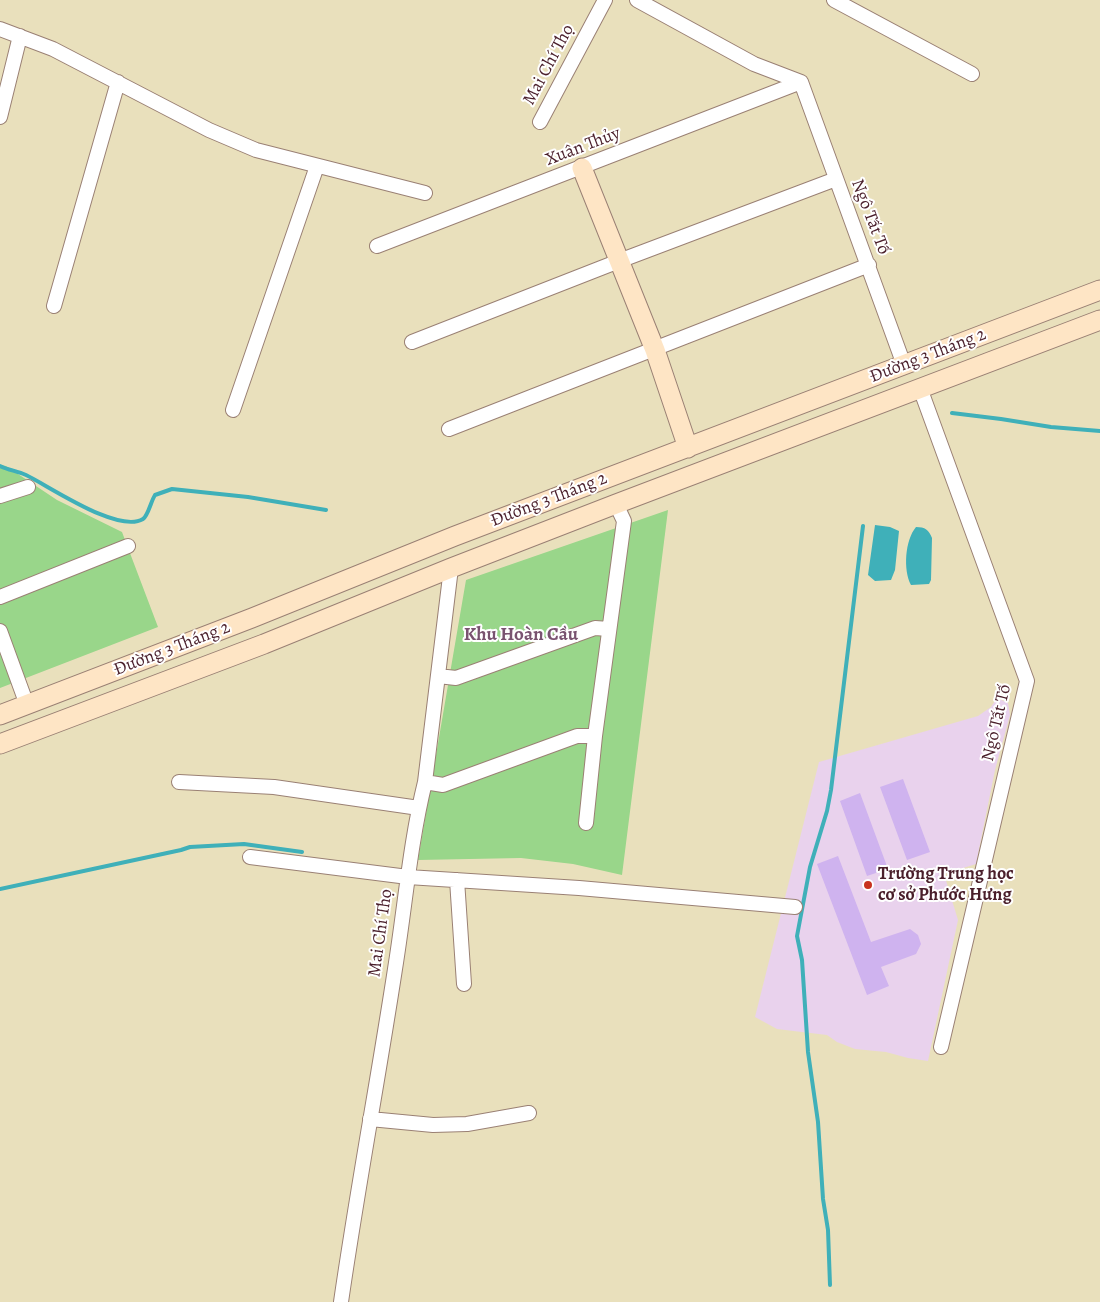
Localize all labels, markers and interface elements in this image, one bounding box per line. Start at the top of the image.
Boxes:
street label: Mai Chí Thọ [519,21,579,109]
street label: Xuân Thủy [542,123,624,171]
street label: Ngô Tất Tố [846,176,894,258]
street label: Đường 3 Tháng 2 [867,324,989,388]
street label: Đường 3 Tháng 2 [488,468,610,532]
street label: Đường 3 Tháng 2 [111,617,233,681]
district label: Khu Hoàn Cầu [464,624,578,646]
street label: Ngô Tất Tố [978,682,1016,764]
place label: Trường Trung học cơ sở Phước Hưng [878,864,1014,906]
marker: Trường Trung học cơ sở Phước Hưng [862,879,874,891]
street label: Mai Chí Thọ [364,888,398,978]

